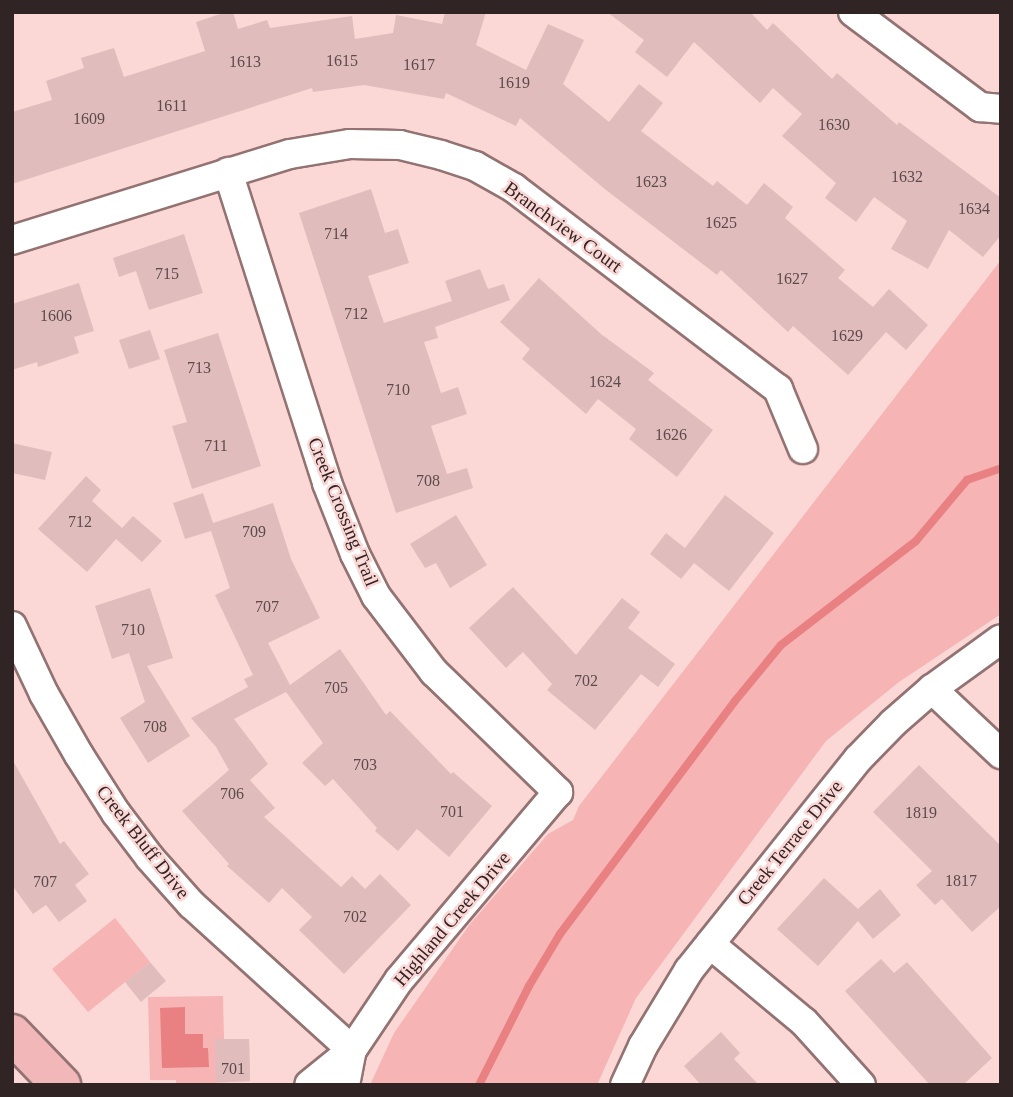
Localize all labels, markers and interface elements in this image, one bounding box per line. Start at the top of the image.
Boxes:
house number: 1615 [326,51,358,71]
house number: 1613 [229,52,261,72]
house number: 1617 [403,55,435,75]
house number: 1619 [498,73,530,93]
house number: 1611 [156,96,188,116]
house number: 1609 [73,109,105,129]
house number: 1630 [818,115,850,135]
house number: 1632 [891,167,923,187]
house number: 1623 [635,172,667,192]
street label: Branchview Court [500,177,626,277]
house number: 1634 [958,199,990,219]
house number: 1625 [705,213,737,233]
house number: 714 [324,224,348,244]
house number: 715 [155,264,179,284]
house number: 1627 [776,269,808,289]
house number: 712 [344,304,368,324]
house number: 1606 [40,306,72,326]
house number: 1629 [831,326,863,346]
house number: 713 [187,358,211,378]
house number: 1624 [589,372,621,392]
house number: 710 [386,380,410,400]
house number: 1626 [655,425,687,445]
street label: Creek Crossing Trail [303,434,383,590]
house number: 711 [204,436,228,456]
house number: 708 [416,471,440,491]
house number: 712 [68,512,92,532]
house number: 709 [242,522,266,542]
house number: 707 [255,597,279,617]
house number: 710 [121,620,145,640]
house number: 702 [574,671,598,691]
house number: 705 [324,678,348,698]
house number: 708 [143,717,167,737]
house number: 703 [353,755,377,775]
street label: Creek Terrace Drive [732,776,848,910]
street label: Creek Bluff Drive [92,781,194,903]
house number: 706 [220,784,244,804]
house number: 701 [440,802,464,822]
house number: 1819 [905,803,937,823]
street label: Highland Creek Drive [389,847,515,991]
house number: 1817 [945,871,977,891]
house number: 707 [33,872,57,892]
house number: 702 [343,907,367,927]
house number: 701 [221,1059,245,1079]

